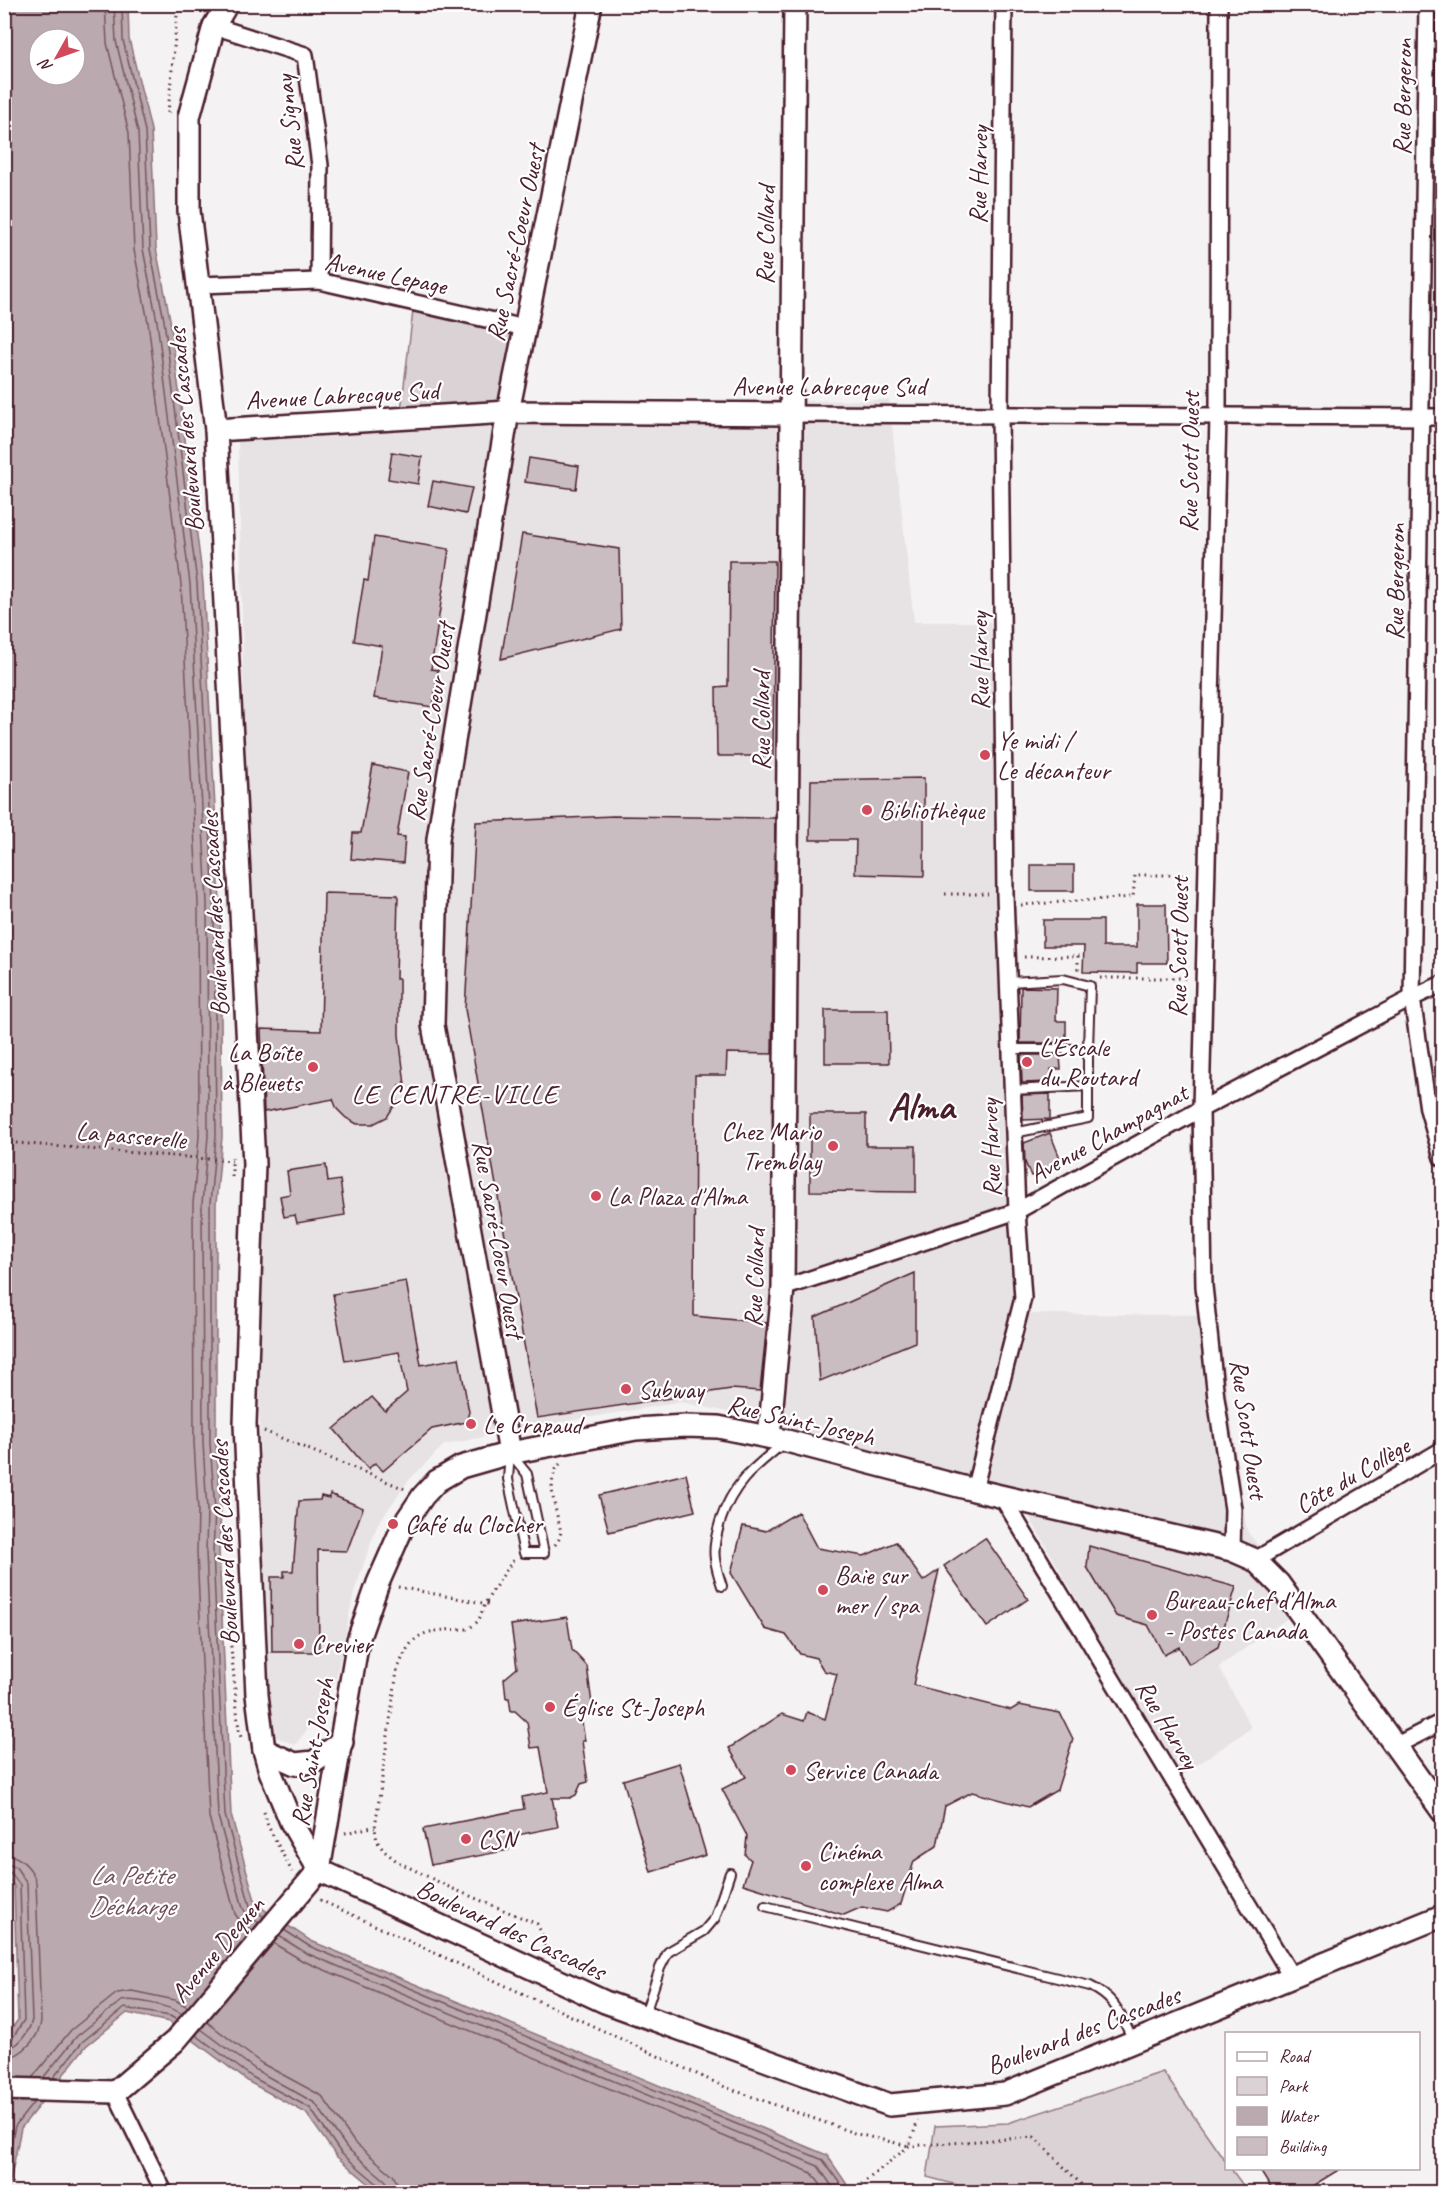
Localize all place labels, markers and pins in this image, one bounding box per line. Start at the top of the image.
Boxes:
place label: Ye midi / Le décanteur [997,724,1112,787]
marker: Ye midi / Le décanteur [978,748,992,762]
place label: Bibliothèque [879,794,986,827]
marker: Bibliothèque [860,803,874,817]
place label: L'Escale du Routard [1039,1031,1141,1094]
place label: La Boîte à Bleuets [221,1036,304,1099]
marker: L'Escale du Routard [1020,1055,1034,1069]
marker: La Boîte à Bleuets [306,1060,320,1074]
place label: Chez Mario Tremblay [721,1115,823,1178]
marker: Chez Mario Tremblay [826,1139,840,1153]
place label: La Plaza d'Alma [608,1180,749,1213]
marker: La Plaza d'Alma [589,1189,603,1203]
place label: Subway [638,1373,706,1406]
marker: Subway [619,1382,633,1396]
place label: Le Crapaud [483,1408,585,1441]
marker: Le Crapaud [464,1417,478,1431]
place label: Café du Clocher [405,1508,544,1541]
marker: Café du Clocher [386,1517,400,1531]
place label: Baie sur mer / spa [835,1559,920,1622]
marker: Baie sur mer / spa [816,1583,830,1597]
place label: Bureau-chef d'Alma - Postes Canada [1164,1584,1337,1647]
marker: Bureau-chef d'Alma - Postes Canada [1145,1608,1159,1622]
place label: Crevier [311,1628,375,1661]
marker: Crevier [292,1637,306,1651]
place label: Église St-Joseph [562,1691,706,1724]
marker: Église St-Joseph [543,1700,557,1714]
place label: Service Canada [803,1754,940,1787]
marker: Service Canada [784,1763,798,1777]
place label: CSN [478,1823,521,1856]
marker: CSN [459,1832,473,1846]
place label: Cinéma complexe Alma [818,1835,944,1898]
marker: Cinéma complexe Alma [799,1859,813,1873]

